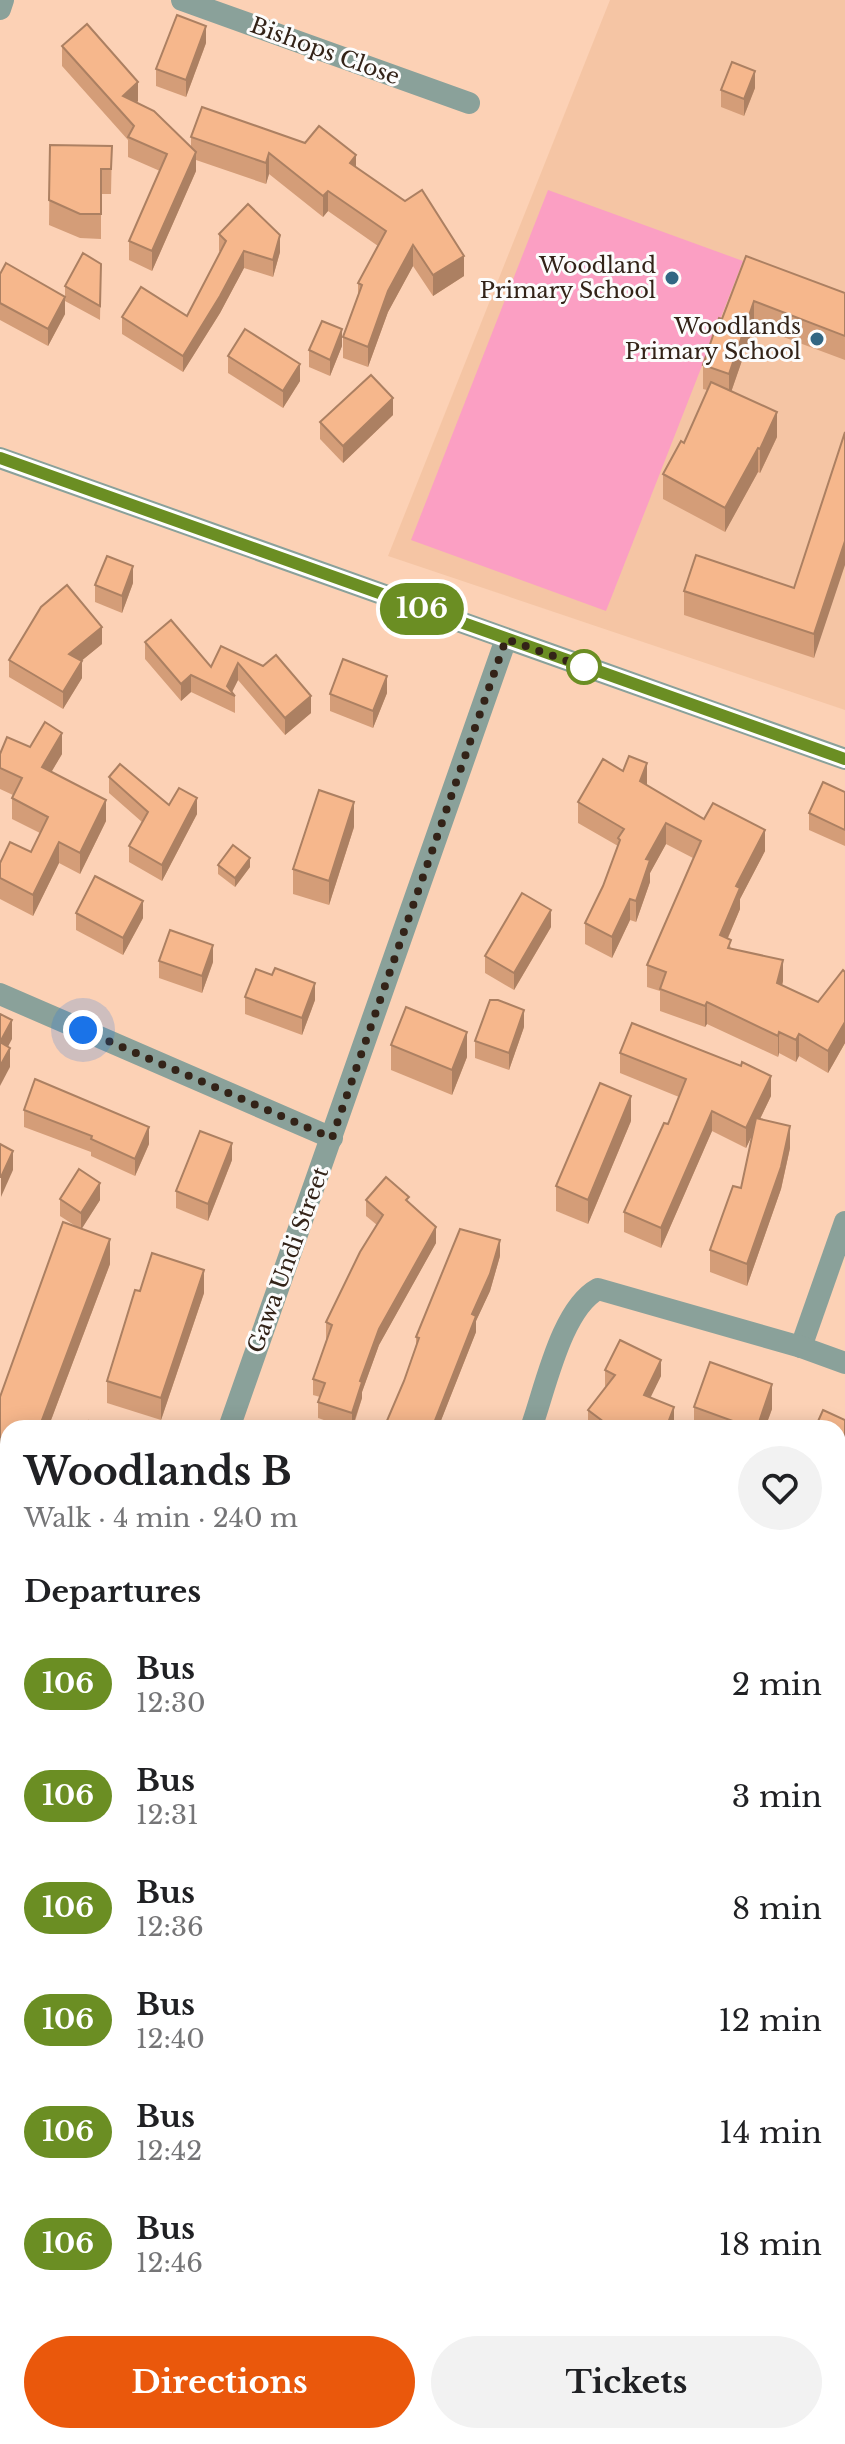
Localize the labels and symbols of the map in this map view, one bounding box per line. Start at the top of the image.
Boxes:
street label: Bishops Close [247,11,403,91]
place label: Woodland Primary School [480,252,656,304]
marker: Woodland Primary School [663,269,681,287]
place label: Woodlands Primary School [625,313,801,365]
marker: Woodlands Primary School [808,330,826,348]
line badge: 106 [376,583,468,635]
unlabelled marker [567,650,601,684]
your location [63,1010,103,1050]
street label: Gawa Undi Street [242,1163,334,1357]

